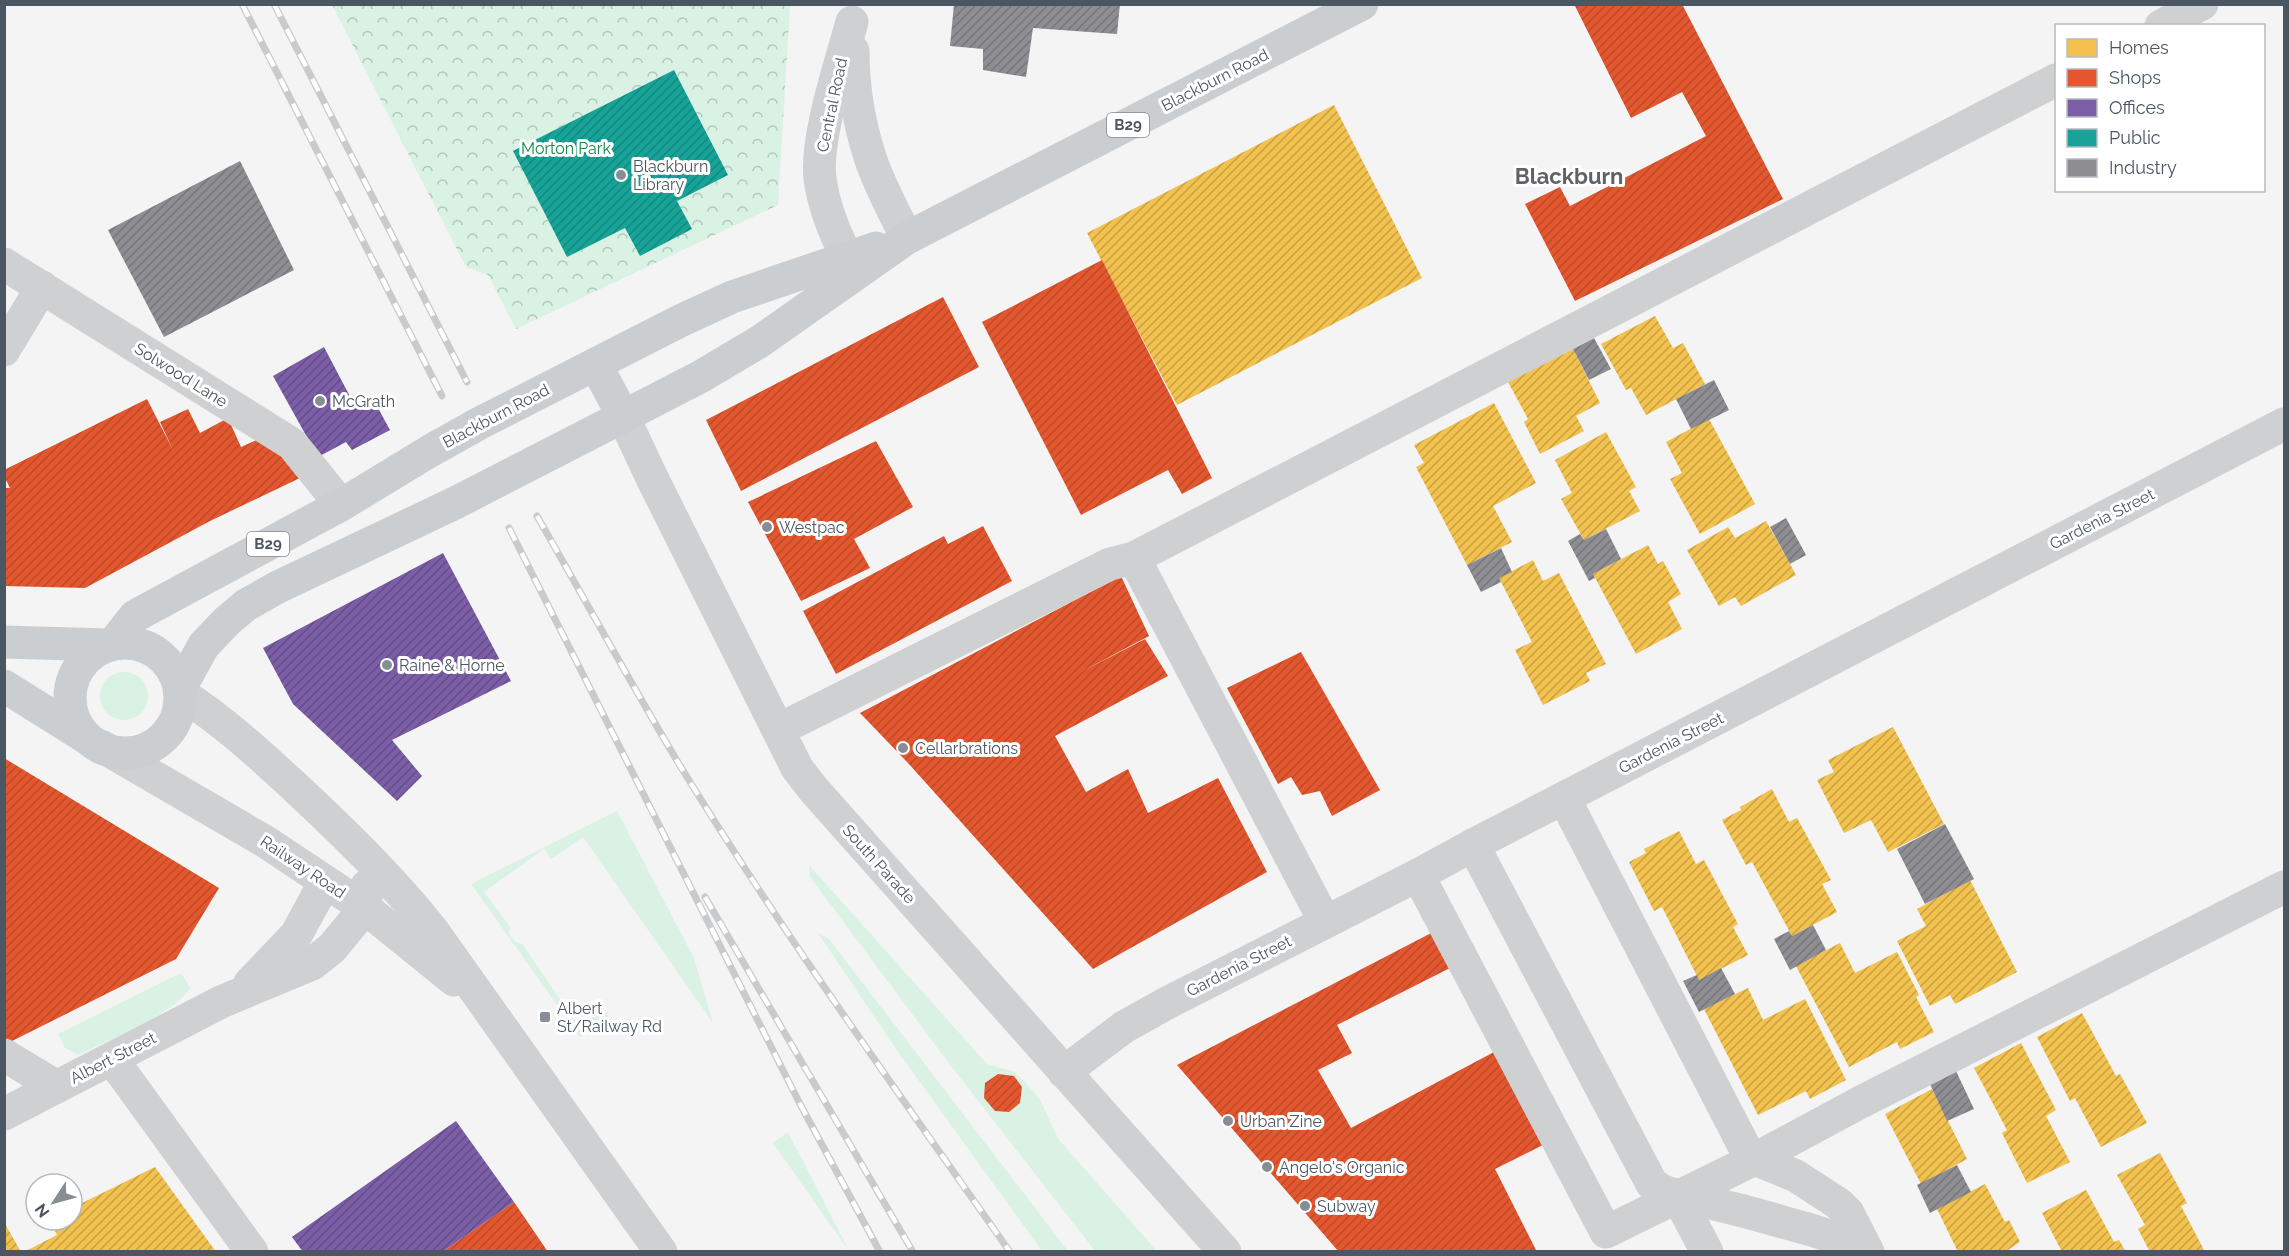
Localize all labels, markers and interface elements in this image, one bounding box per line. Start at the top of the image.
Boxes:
legend [2055,24,2265,192]
text: Homes [2109,37,2169,58]
street label: Blackburn Road [1158,45,1272,115]
street label: Central Road [813,56,851,154]
text: Shops [2109,67,2161,88]
text: Offices [2109,97,2165,118]
road number: B29 [1107,113,1149,137]
text: Public [2109,127,2161,148]
park label: Morton Park [521,139,611,158]
place label: Blackburn Library [633,157,708,194]
text: Industry [2109,157,2177,178]
district label: Blackburn [1515,163,1623,189]
marker: Blackburn Library [614,168,628,182]
street label: Solwood Lane [131,339,231,411]
street label: Blackburn Road [440,380,552,452]
place label: McGrath [332,392,395,411]
marker: McGrath [313,394,327,408]
street label: Gardenia Street [2047,484,2158,554]
place label: Westpac [779,518,845,537]
marker: Westpac [760,520,774,534]
road number: B29 [247,532,289,556]
place label: Raine & Horne [399,656,505,675]
marker: Raine & Horne [380,658,394,672]
street label: Gardenia Street [1616,708,1727,778]
place label: Cellarbrations [915,739,1018,758]
marker: Cellarbrations [896,741,910,755]
street label: South Parade [839,821,919,907]
street label: Railway Road [257,832,349,902]
street label: Gardenia Street [1184,931,1295,1001]
place label: Albert St/Railway Rd [557,999,662,1036]
marker: Albert St/Railway Rd [538,1010,552,1024]
street label: Albert Street [67,1028,160,1088]
place label: Urban Zine [1240,1112,1322,1131]
marker: Urban Zine [1221,1114,1235,1128]
place label: Angelo's Organic [1279,1158,1405,1177]
marker: Angelo's Organic [1260,1160,1274,1174]
north arrow [24,1172,84,1232]
place label: Subway [1317,1197,1376,1216]
marker: Subway [1298,1199,1312,1213]
text: N [31,1200,54,1221]

